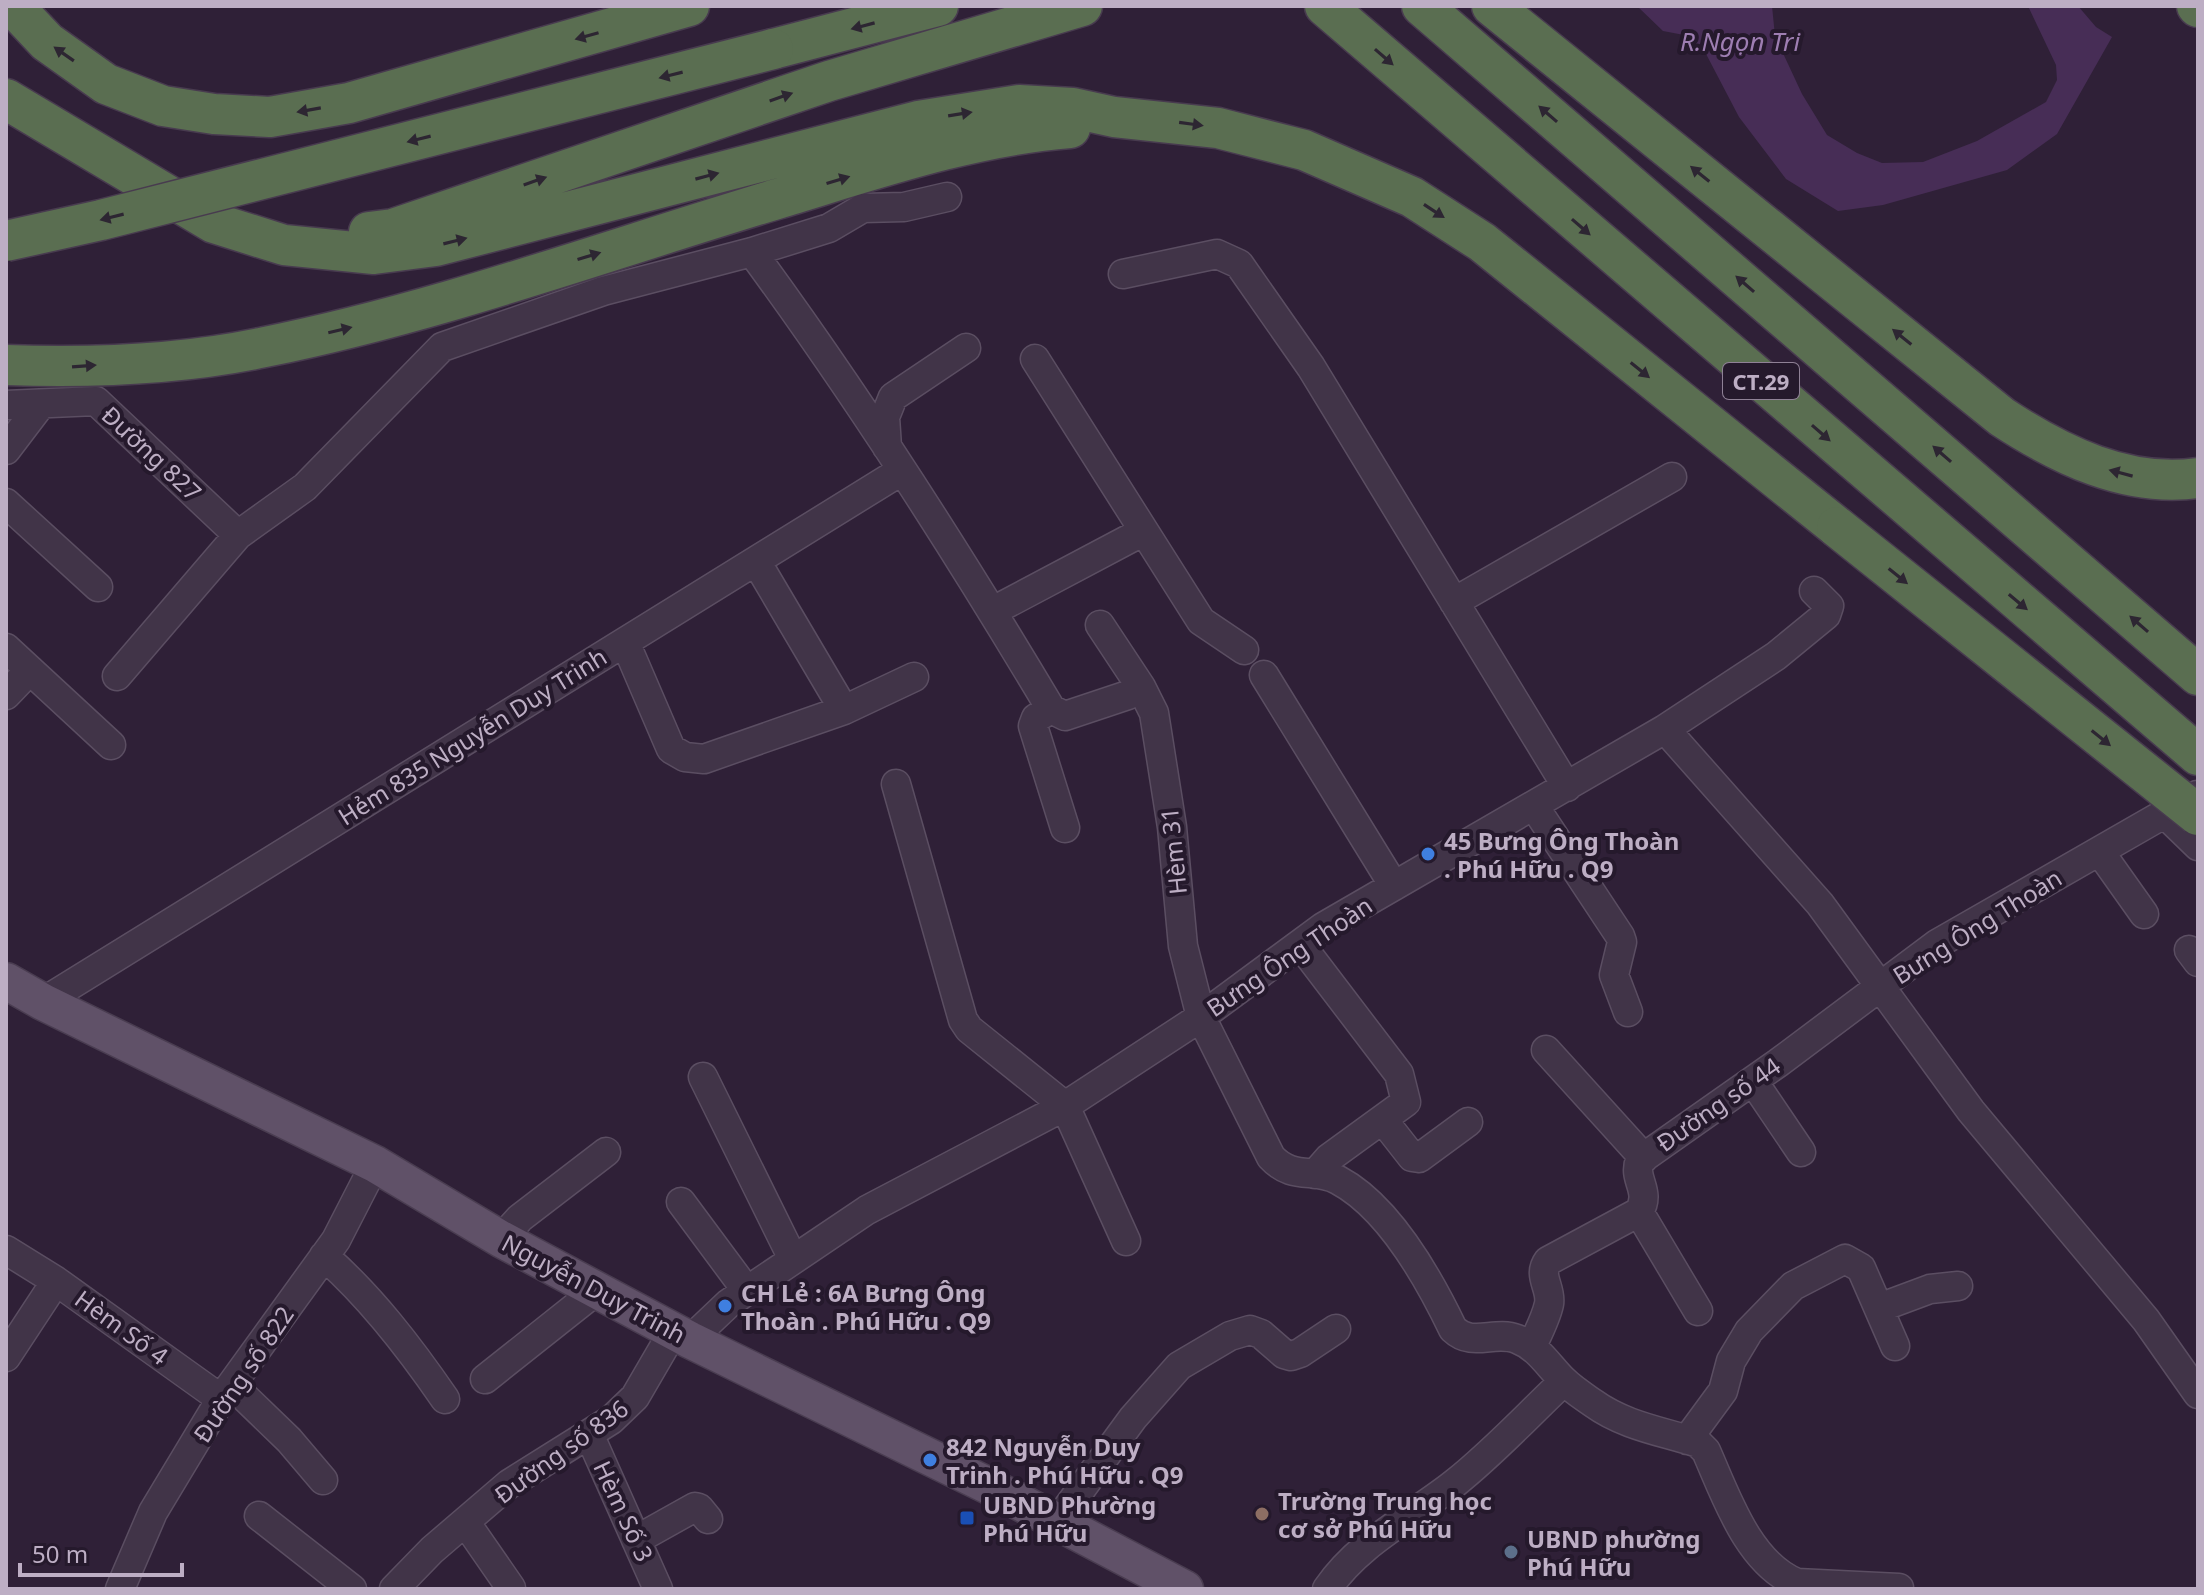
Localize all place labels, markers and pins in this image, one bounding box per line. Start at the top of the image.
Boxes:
place label: 45 Bưng Ông Thoàn . Phú Hữu . Q9 [1444,824,1679,885]
marker: 45 Bưng Ông Thoàn . Phú Hữu . Q9 [1419,845,1437,863]
place label: CH Lẻ : 6A Bưng Ông Thoàn . Phú Hữu . Q9 [741,1276,991,1337]
marker: CH Lẻ : 6A Bưng Ông Thoàn . Phú Hữu . Q9 [716,1297,734,1315]
place label: 842 Nguyễn Duy Trinh . Phú Hữu . Q9 [946,1430,1183,1491]
marker: 842 Nguyễn Duy Trinh . Phú Hữu . Q9 [921,1451,939,1469]
place label: Trường Trung học cơ sở Phú Hữu [1278,1484,1492,1545]
place label: UBND Phường Phú Hữu [983,1488,1156,1549]
marker: Trường Trung học cơ sở Phú Hữu [1253,1505,1271,1523]
marker: UBND Phường Phú Hữu [958,1509,976,1527]
place label: UBND phường Phú Hữu [1527,1522,1700,1583]
marker: UBND phường Phú Hữu [1502,1543,1520,1561]

